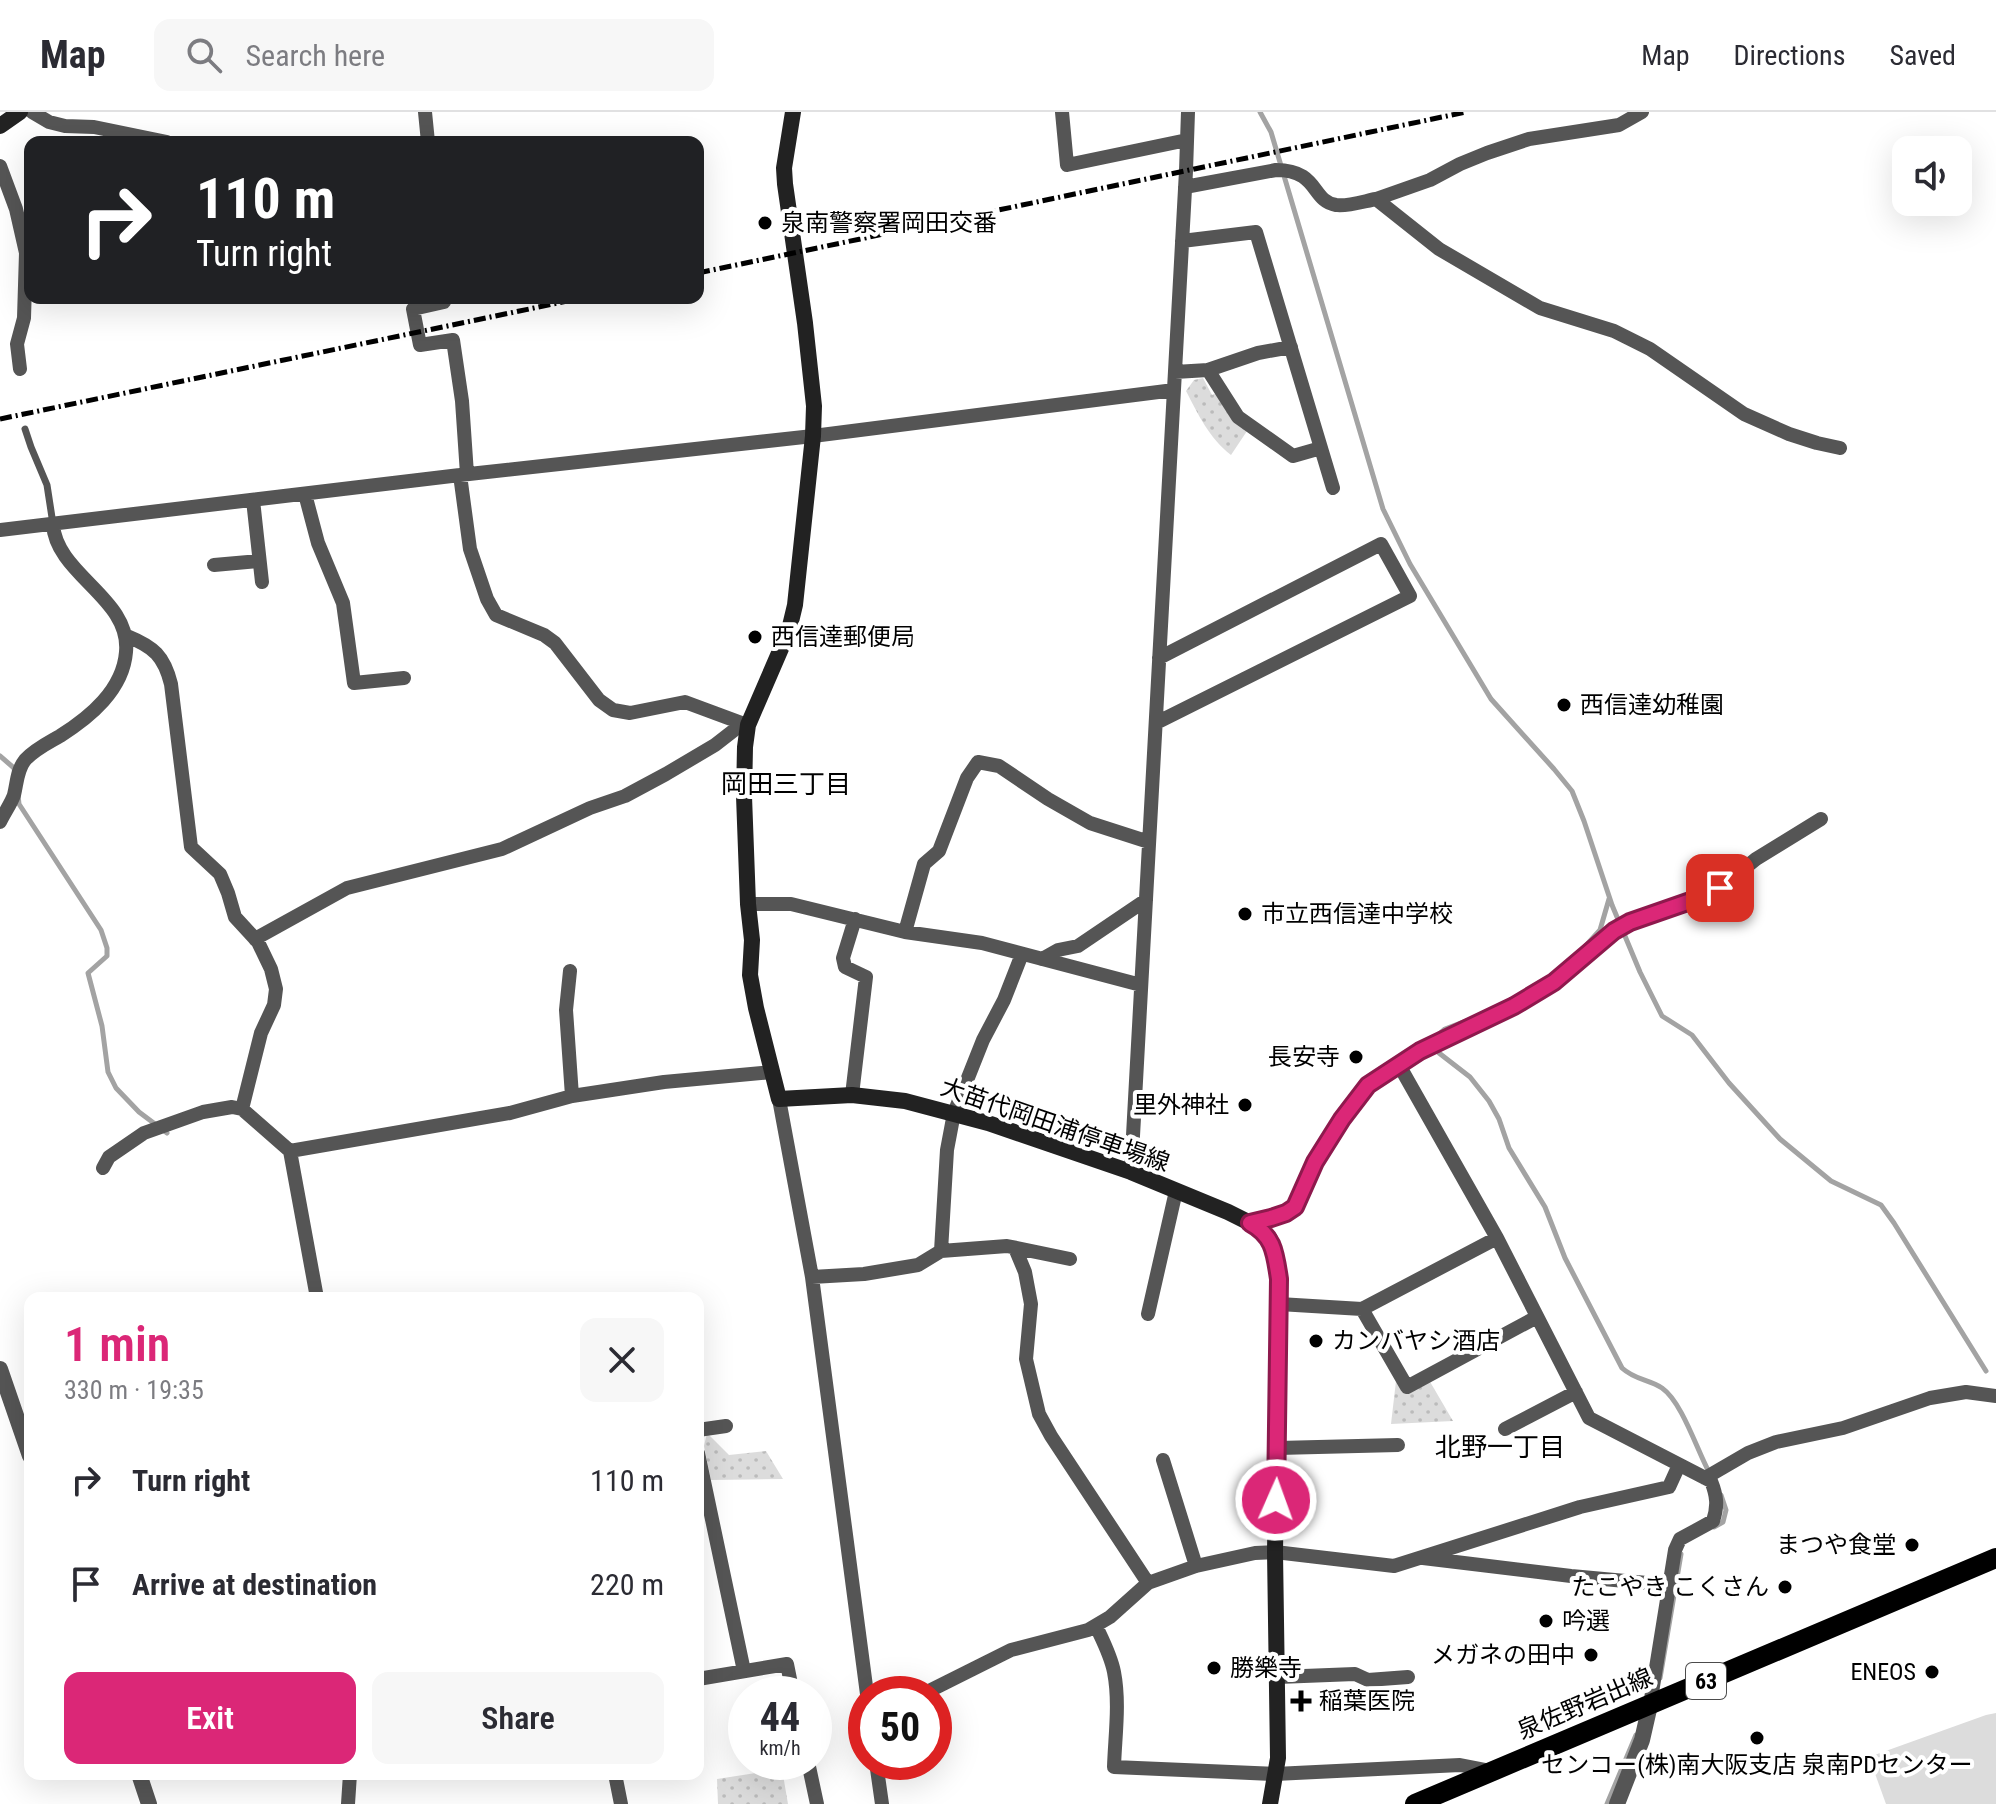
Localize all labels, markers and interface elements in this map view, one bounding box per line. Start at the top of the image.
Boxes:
search box [154,19,714,91]
text: Map [40,33,106,77]
icon: search [182,33,226,77]
text: Search here [246,38,385,73]
text: Map [1641,39,1690,72]
text: Directions [1734,39,1845,72]
text: Saved [1889,39,1956,72]
map controls [1892,136,1972,216]
button: sound [1892,136,1972,216]
text: 110 m [196,166,335,232]
icon: right [64,168,168,272]
place label: 泉南警察署岡田交番 [781,209,997,237]
marker: 泉南警察署岡田交番 [756,214,774,232]
text: Turn right [196,233,332,275]
place label: 西信達郵便局 [771,623,915,651]
marker: 西信達郵便局 [746,628,764,646]
place label: 西信達幼稚園 [1580,691,1724,719]
marker: 西信達幼稚園 [1555,696,1573,714]
district label: 岡田三丁目 [721,769,851,799]
pin [1686,854,1754,922]
icon: arrive [1698,866,1742,910]
place label: 市立西信達中学校 [1261,900,1453,928]
marker: 市立西信達中学校 [1236,905,1254,923]
place label: 長安寺 [1268,1043,1340,1071]
marker: 長安寺 [1347,1048,1365,1066]
street label: 大苗代岡田浦停車場線 [937,1073,1173,1177]
place label: 里外神社 [1133,1091,1229,1119]
marker: 里外神社 [1236,1096,1254,1114]
text: 1 min [64,1316,170,1373]
button: close [580,1318,664,1402]
place label: カンバヤシ酒店 [1332,1327,1500,1355]
marker: カンバヤシ酒店 [1307,1332,1325,1350]
text: 330 m · 19:35 [64,1375,204,1405]
district label: 北野一丁目 [1435,1432,1565,1462]
icon: right [64,1458,108,1502]
position arrow [1234,1458,1318,1542]
text: Turn right [132,1463,250,1498]
text: 110 m [590,1463,664,1498]
place label: まつや食堂 [1776,1531,1896,1559]
marker: まつや食堂 [1903,1536,1921,1554]
icon: arrive [64,1562,108,1606]
text: Arrive at destination [132,1567,377,1602]
text: 220 m [590,1567,664,1602]
place label: たこやき こくさん [1571,1573,1769,1601]
marker: たこやき こくさん [1776,1578,1794,1596]
place label: 吟選 [1562,1607,1610,1635]
marker: 吟選 [1537,1612,1555,1630]
place label: メガネの田中 [1431,1641,1575,1669]
marker: メガネの田中 [1582,1646,1600,1664]
place label: 勝樂寺 [1230,1654,1302,1682]
place label: ENEOS [1850,1658,1916,1686]
marker: 勝樂寺 [1205,1659,1223,1677]
street label: 泉佐野岩出線 [1513,1663,1657,1745]
road number: 63 [1686,1663,1726,1699]
marker: ENEOS [1923,1663,1941,1681]
button: Exit [64,1672,356,1764]
button: Share [372,1672,664,1764]
speed limit sign: 50 [848,1676,952,1780]
place label: 稲葉医院 [1319,1687,1415,1715]
marker: 稲葉医院 [1290,1690,1312,1712]
text: 44 [760,1694,800,1741]
marker: センコー(株)南大阪支店 泉南PDセンター [1748,1729,1766,1747]
text: km/h [759,1736,801,1760]
place label: センコー(株)南大阪支店 泉南PDセンター [1541,1751,1973,1779]

